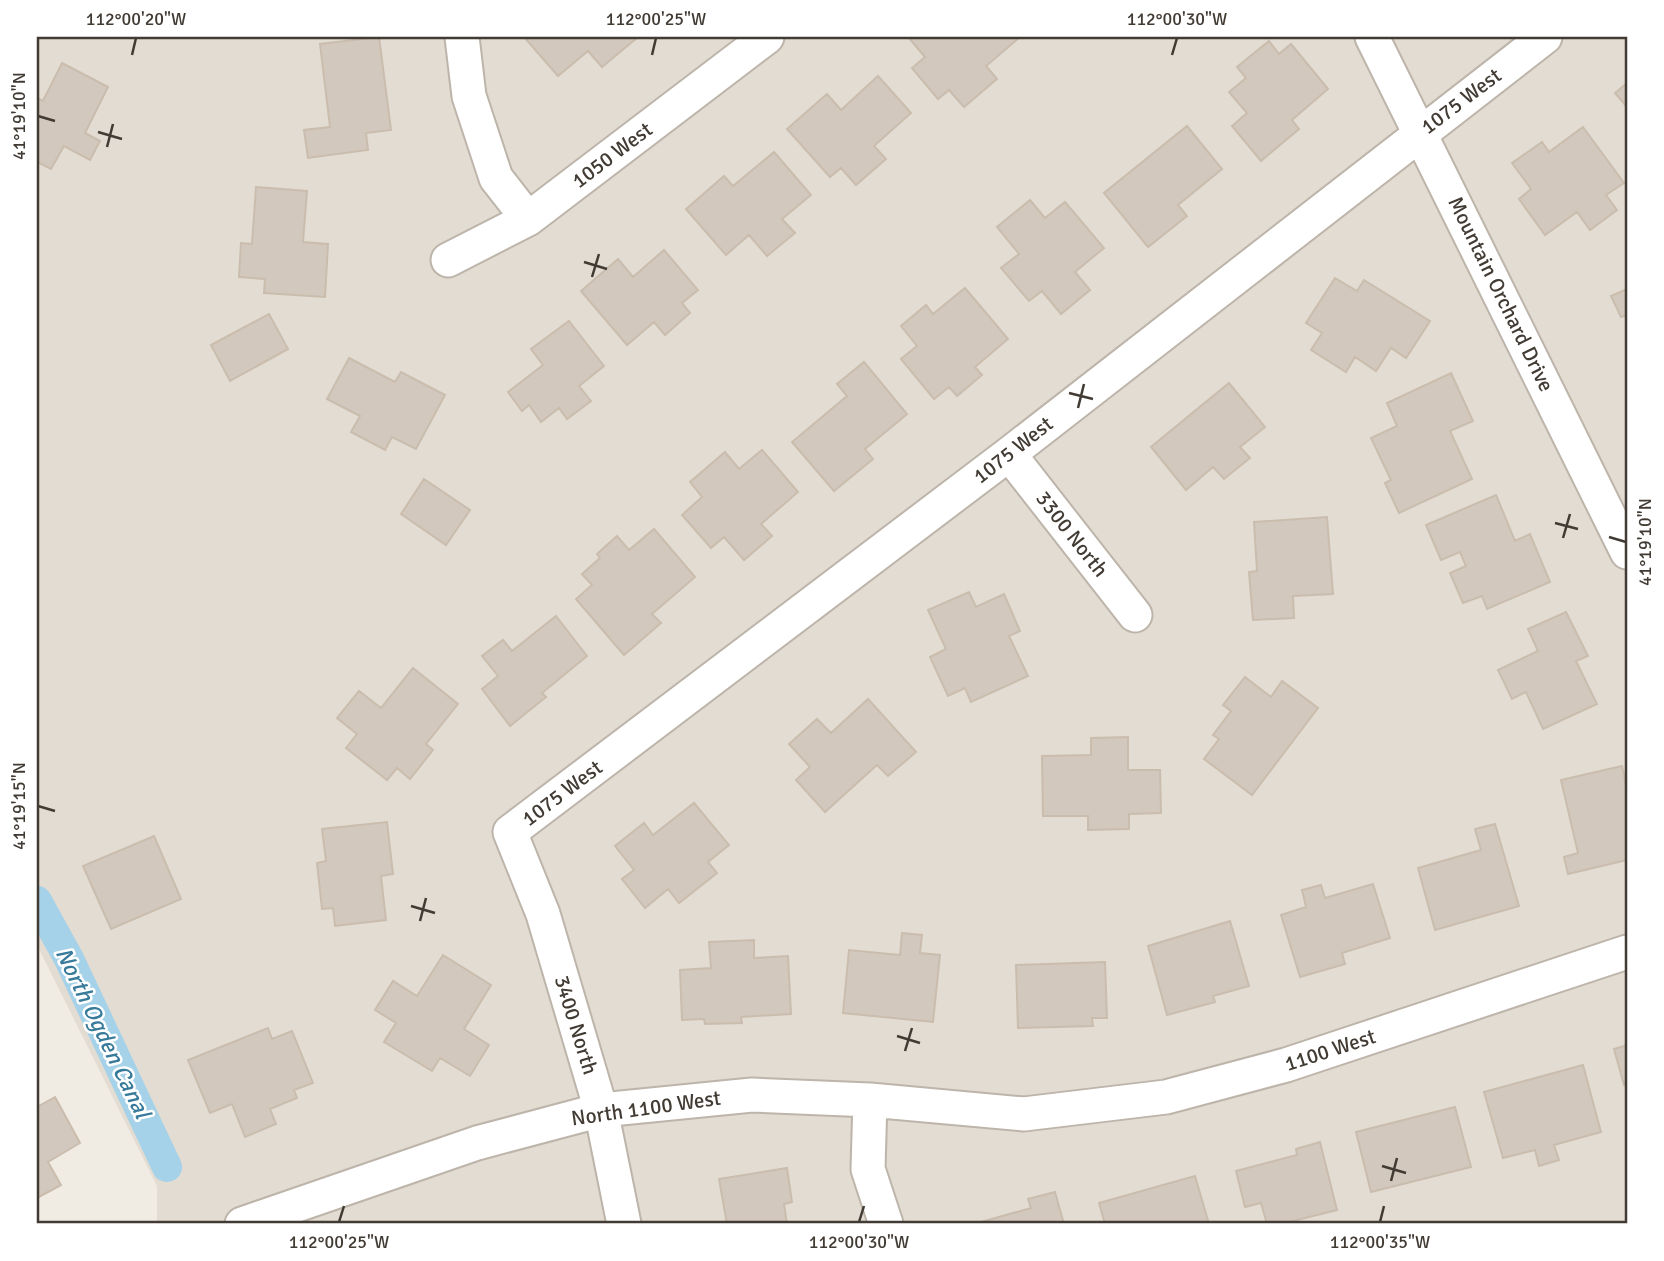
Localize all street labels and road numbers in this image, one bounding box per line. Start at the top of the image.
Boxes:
street label: 1075 West [1416,62,1506,140]
street label: 1050 West [567,116,657,194]
street label: Mountain Orchard Drive [1442,192,1560,396]
street label: 1075 West [968,411,1058,489]
street label: 3300 North [1030,486,1114,582]
street label: 1075 West [517,754,607,832]
street label: 3400 North [549,972,603,1078]
street label: 1100 West [1281,1023,1379,1077]
street label: North 1100 West [570,1085,722,1131]

